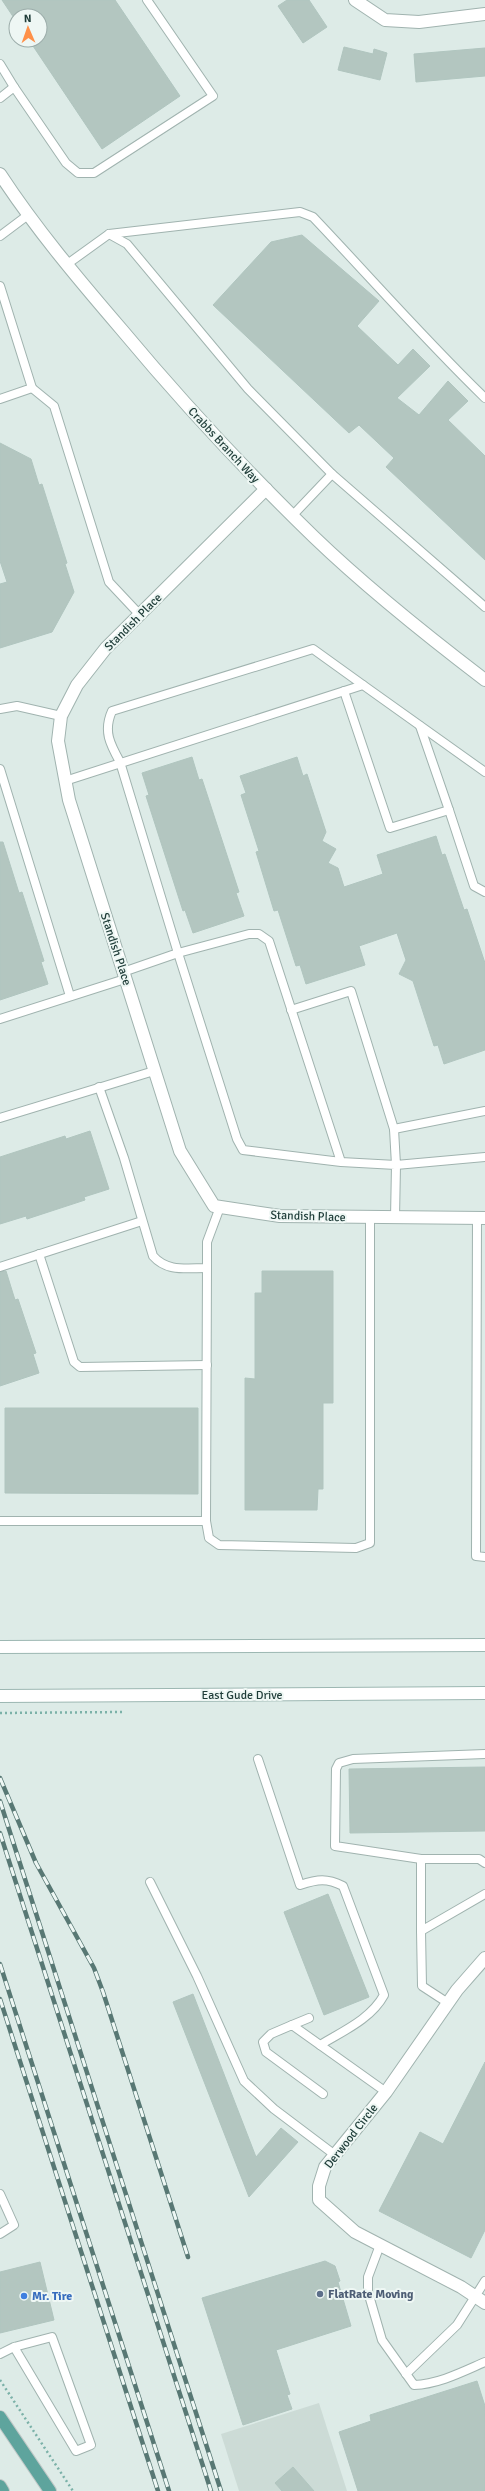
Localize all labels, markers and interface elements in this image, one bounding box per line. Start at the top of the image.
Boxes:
north arrow [8,8,48,48]
text: N [24,12,32,25]
street label: Crabbs Branch Way [185,404,263,487]
street label: Standish Place [101,590,165,654]
street label: Standish Place [97,911,134,987]
street label: Standish Place [270,1208,346,1225]
street label: East Gude Drive [201,1688,283,1703]
street label: Derwood Circle [321,2101,381,2172]
place label: FlatRate Moving [328,2287,414,2302]
place label: Mr. Tire [32,2289,72,2304]
marker: FlatRate Moving [315,2289,325,2299]
marker: Mr. Tire [19,2291,29,2301]

